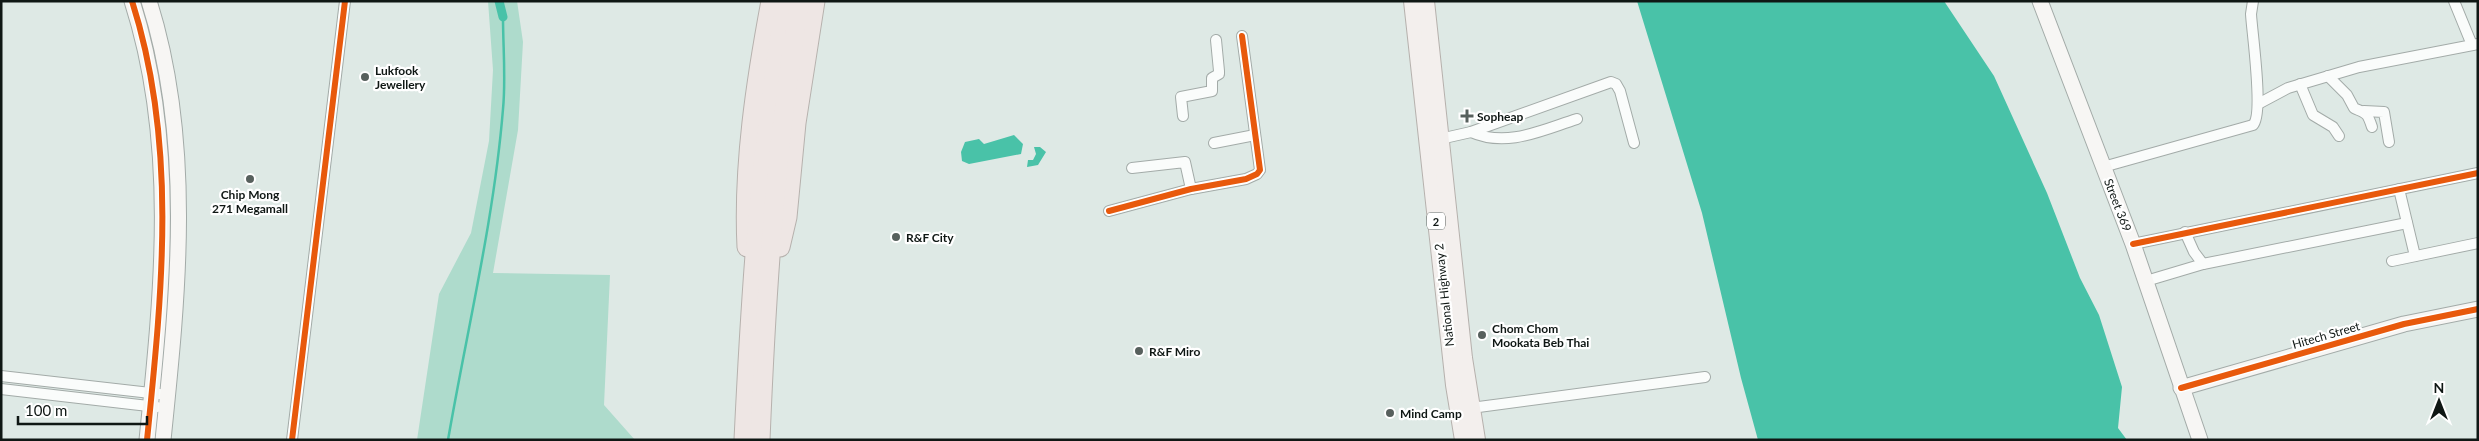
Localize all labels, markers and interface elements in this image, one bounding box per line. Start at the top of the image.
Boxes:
place label: Lukfook Jewellery [375,63,426,92]
marker: Lukfook Jewellery [359,71,371,83]
place label: Sopheap [1477,109,1524,124]
marker: Sopheap [1461,110,1473,122]
marker: Chip Mong 271 Megamall [244,173,256,185]
street label: Street 369 [2101,176,2135,234]
place label: Chip Mong 271 Megamall [212,187,288,216]
road number: 2 [1427,212,1445,230]
place label: R&F City [906,230,954,245]
marker: R&F City [890,231,902,243]
street label: National Highway 2 [1431,243,1457,347]
street label: Hitech Street [2290,318,2362,352]
place label: Chom Chom Mookata Beb Thai [1492,321,1589,350]
marker: Chom Chom Mookata Beb Thai [1476,329,1488,341]
place label: R&F Miro [1149,344,1200,359]
marker: R&F Miro [1133,345,1145,357]
north arrow [2414,376,2464,426]
text: N [2434,379,2444,396]
scale bar [18,394,146,426]
text: 100 m [25,401,67,419]
place label: Mind Camp [1400,406,1462,421]
marker: Mind Camp [1384,407,1396,419]

